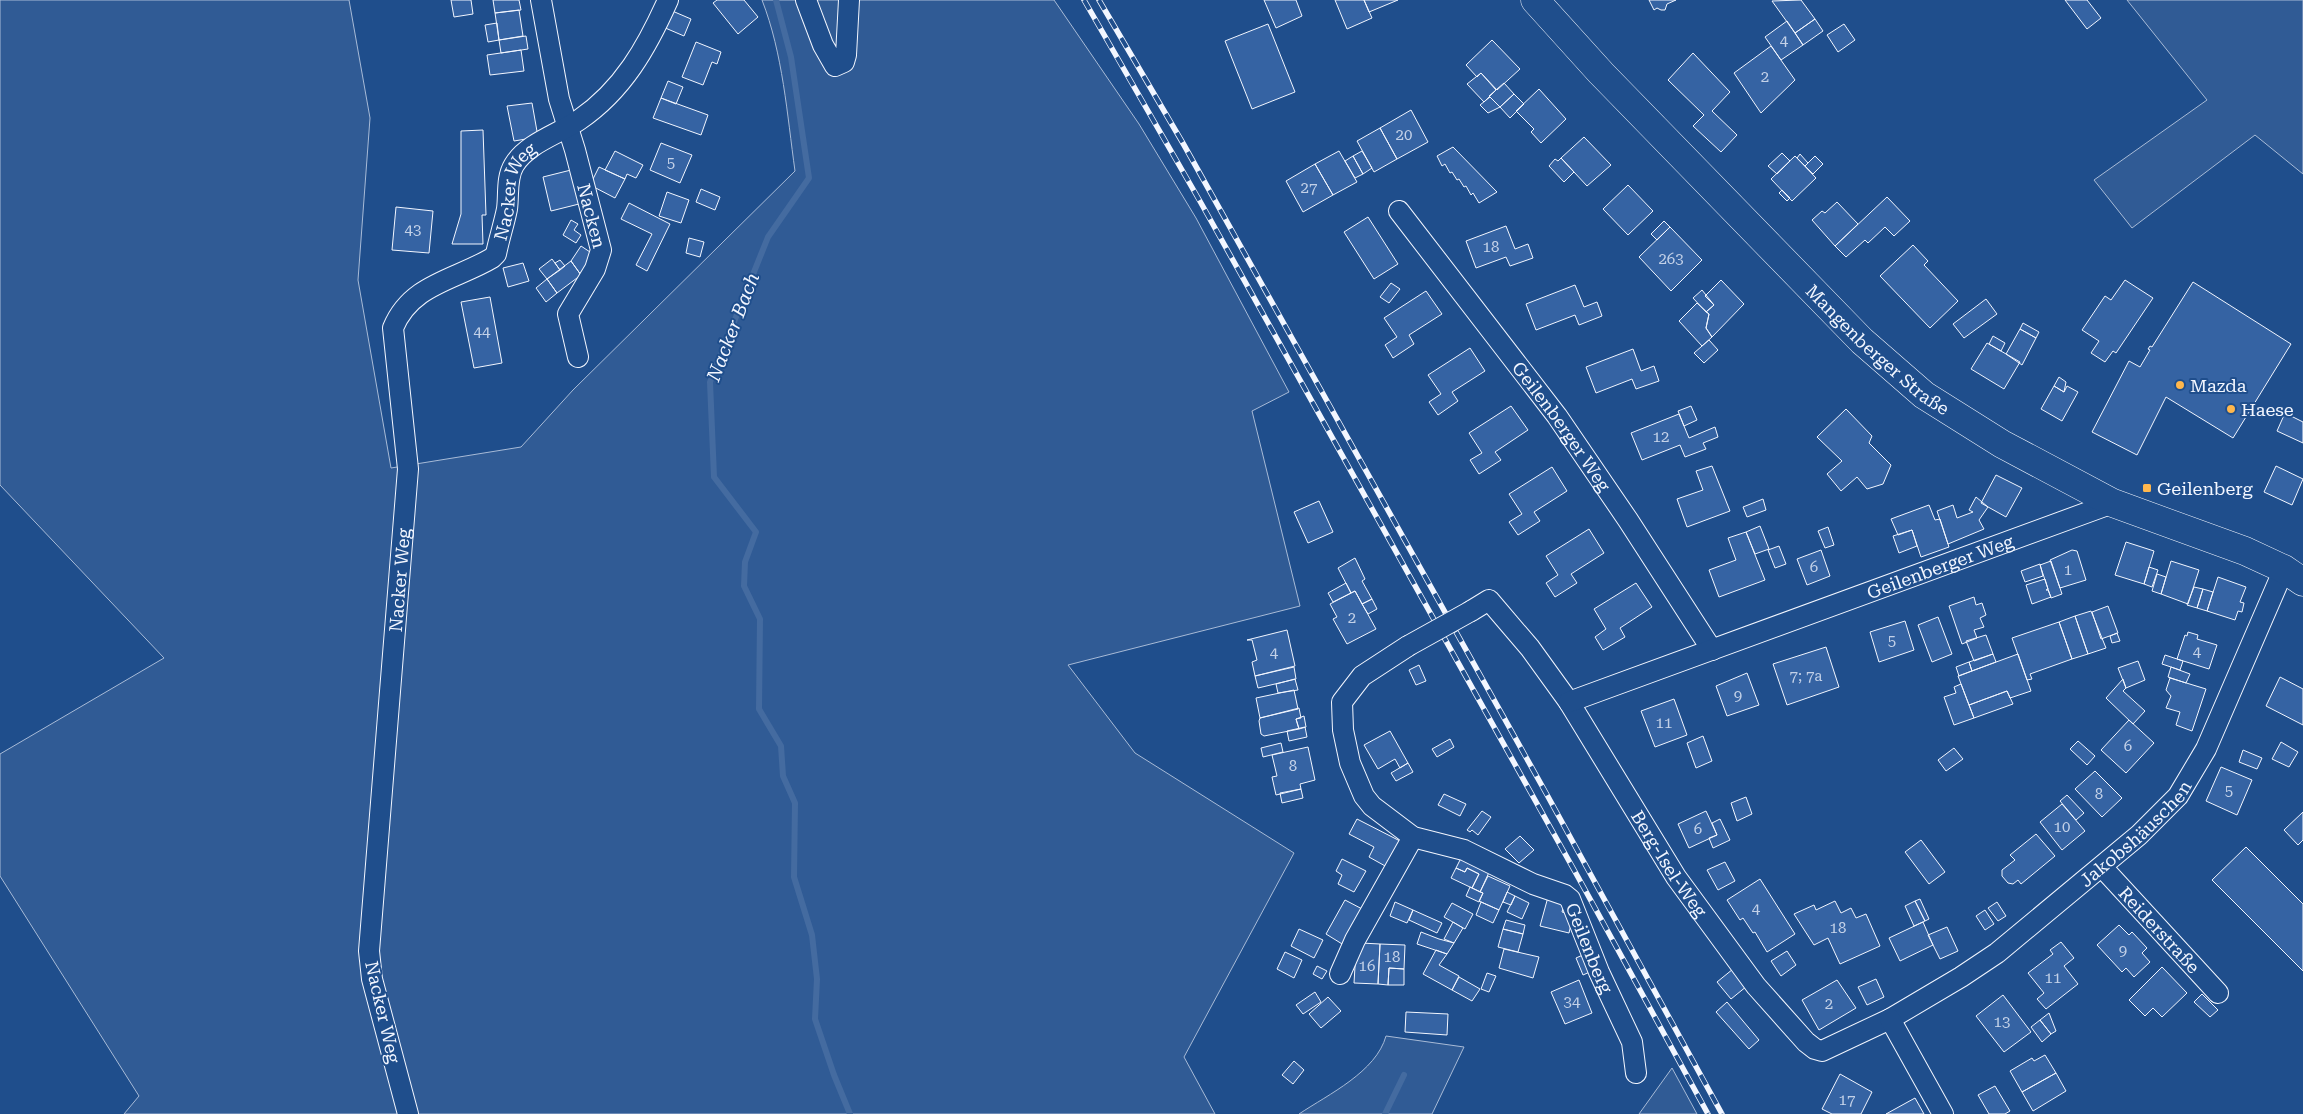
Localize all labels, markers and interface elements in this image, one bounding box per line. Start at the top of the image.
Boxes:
house number: 4 [1780,32,1789,50]
house number: 2 [1761,68,1769,86]
house number: 20 [1396,126,1412,144]
street label: Nacker Weg [489,137,540,243]
house number: 5 [667,154,675,172]
house number: 27 [1301,179,1317,197]
street label: Nacken [574,181,611,251]
house number: 43 [405,221,421,239]
house number: 18 [1483,238,1499,256]
house number: 263 [1658,250,1684,268]
water label: Nacker Bach [701,270,764,385]
street label: Mangenberger Straße [1802,280,1953,419]
house number: 44 [474,323,491,341]
street label: Geilenberger Weg [1508,357,1616,496]
place label: Mazda [2190,375,2247,396]
marker: Mazda [2174,379,2186,391]
place label: Haese [2241,399,2294,420]
marker: Haese [2225,403,2237,415]
house number: 12 [1653,428,1669,446]
place label: Geilenberg [2157,478,2253,499]
marker: Geilenberg [2141,482,2153,494]
street label: Nacker Weg [384,527,414,633]
street label: Geilenberger Weg [1864,530,2017,603]
house number: 6 [1810,558,1818,576]
house number: 1 [2064,561,2072,579]
house number: 2 [1348,609,1356,627]
house number: 5 [1888,632,1896,650]
house number: 4 [2193,643,2202,661]
house number: 4 [1270,644,1279,662]
house number: 7; 7a [1790,667,1822,685]
house number: 9 [1734,687,1742,705]
house number: 11 [1656,714,1672,732]
house number: 6 [2124,737,2132,755]
house number: 8 [1289,757,1297,775]
street label: Jakobshäuschen [2075,776,2196,891]
house number: 5 [2225,782,2233,800]
house number: 8 [2095,785,2103,803]
street label: Berg-Isel-Weg [1627,806,1712,921]
house number: 10 [2054,818,2070,836]
house number: 6 [1694,820,1702,838]
street label: Reiderstraße [2115,882,2205,977]
street label: Geilenberg [1562,900,1618,997]
house number: 4 [1752,900,1761,918]
house number: 18 [1830,919,1846,937]
house number: 9 [2119,942,2127,960]
house number: 18 [1384,948,1400,966]
house number: 16 [1359,957,1375,975]
street label: Nacker Weg [361,959,405,1066]
house number: 11 [2045,969,2061,987]
house number: 34 [1564,993,1581,1011]
house number: 2 [1825,995,1833,1013]
house number: 13 [1994,1013,2010,1031]
house number: 17 [1839,1091,1855,1109]

